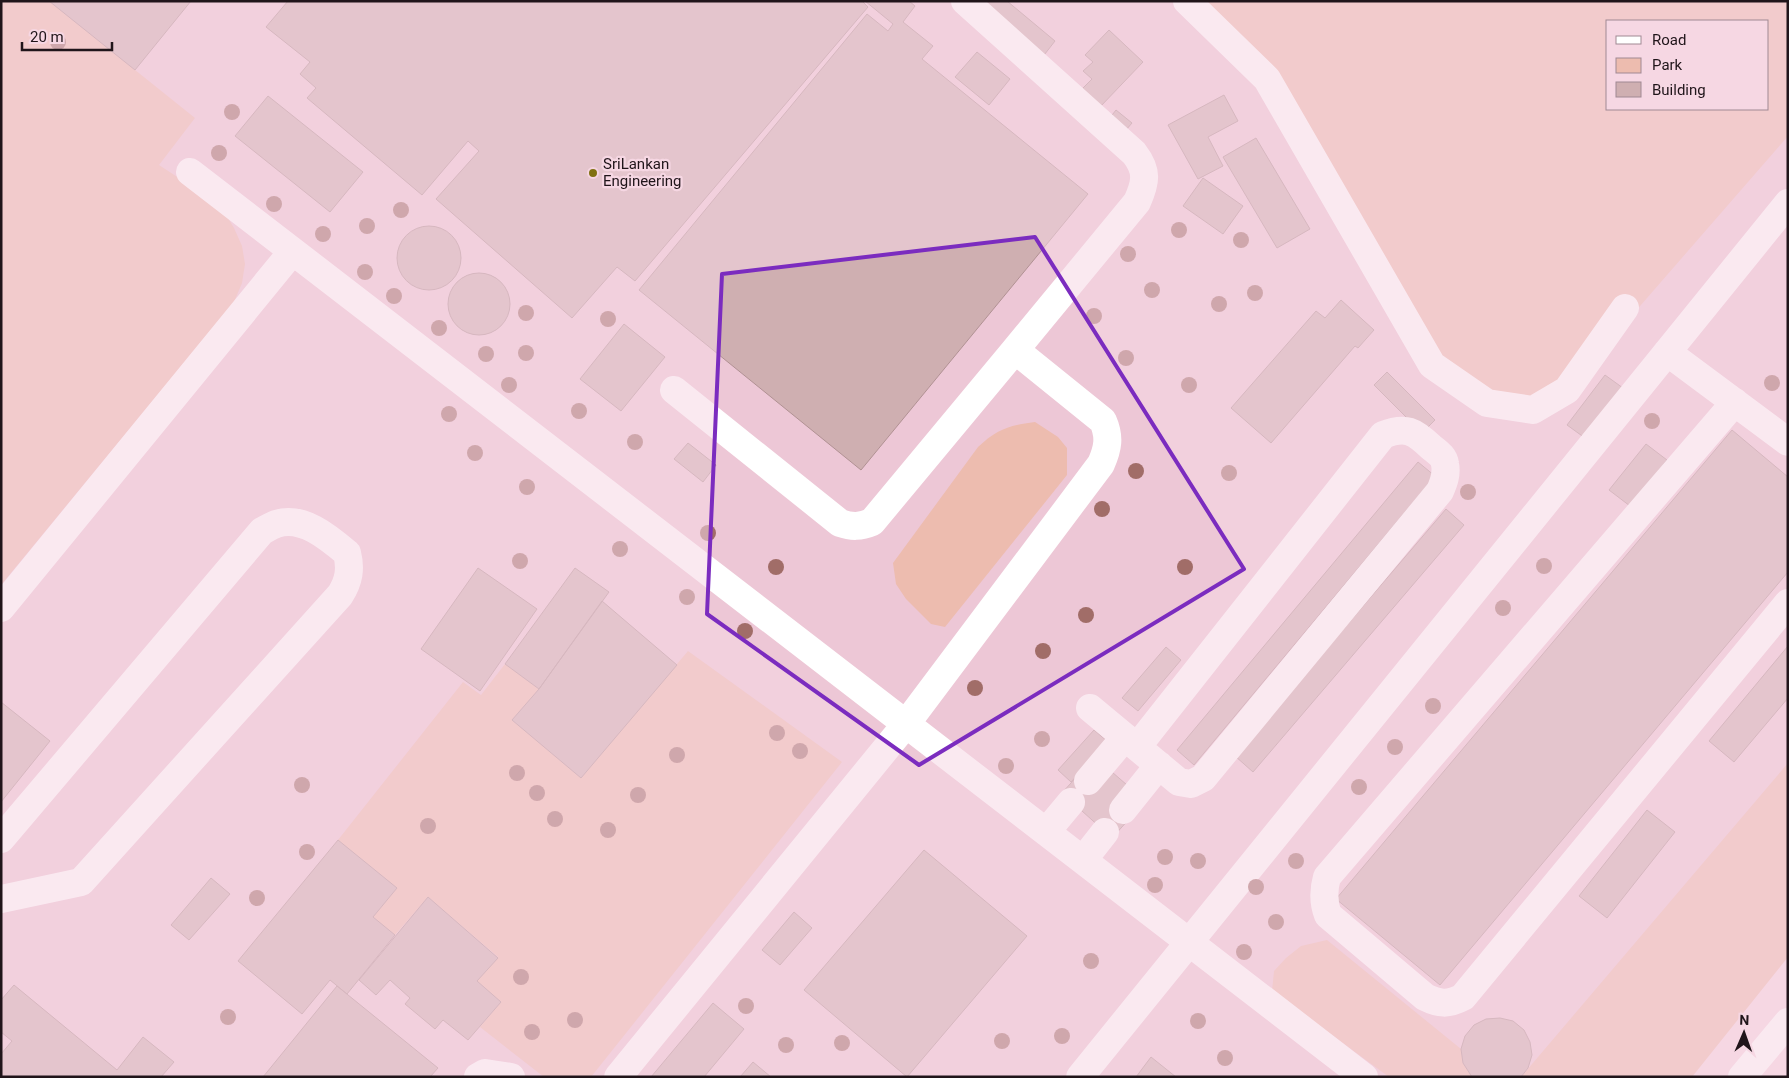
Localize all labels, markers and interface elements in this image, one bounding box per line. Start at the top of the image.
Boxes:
scale bar [22,20,112,52]
legend [1606,20,1769,110]
text: 20 m [30,28,64,46]
text: Road [1652,31,1686,49]
text: Park [1652,56,1683,74]
text: Building [1652,81,1706,99]
place label: SriLankan Engineering [603,155,682,190]
marker: SriLankan Engineering [587,167,599,179]
north arrow [1719,1008,1769,1058]
text: N [1739,1012,1750,1028]

